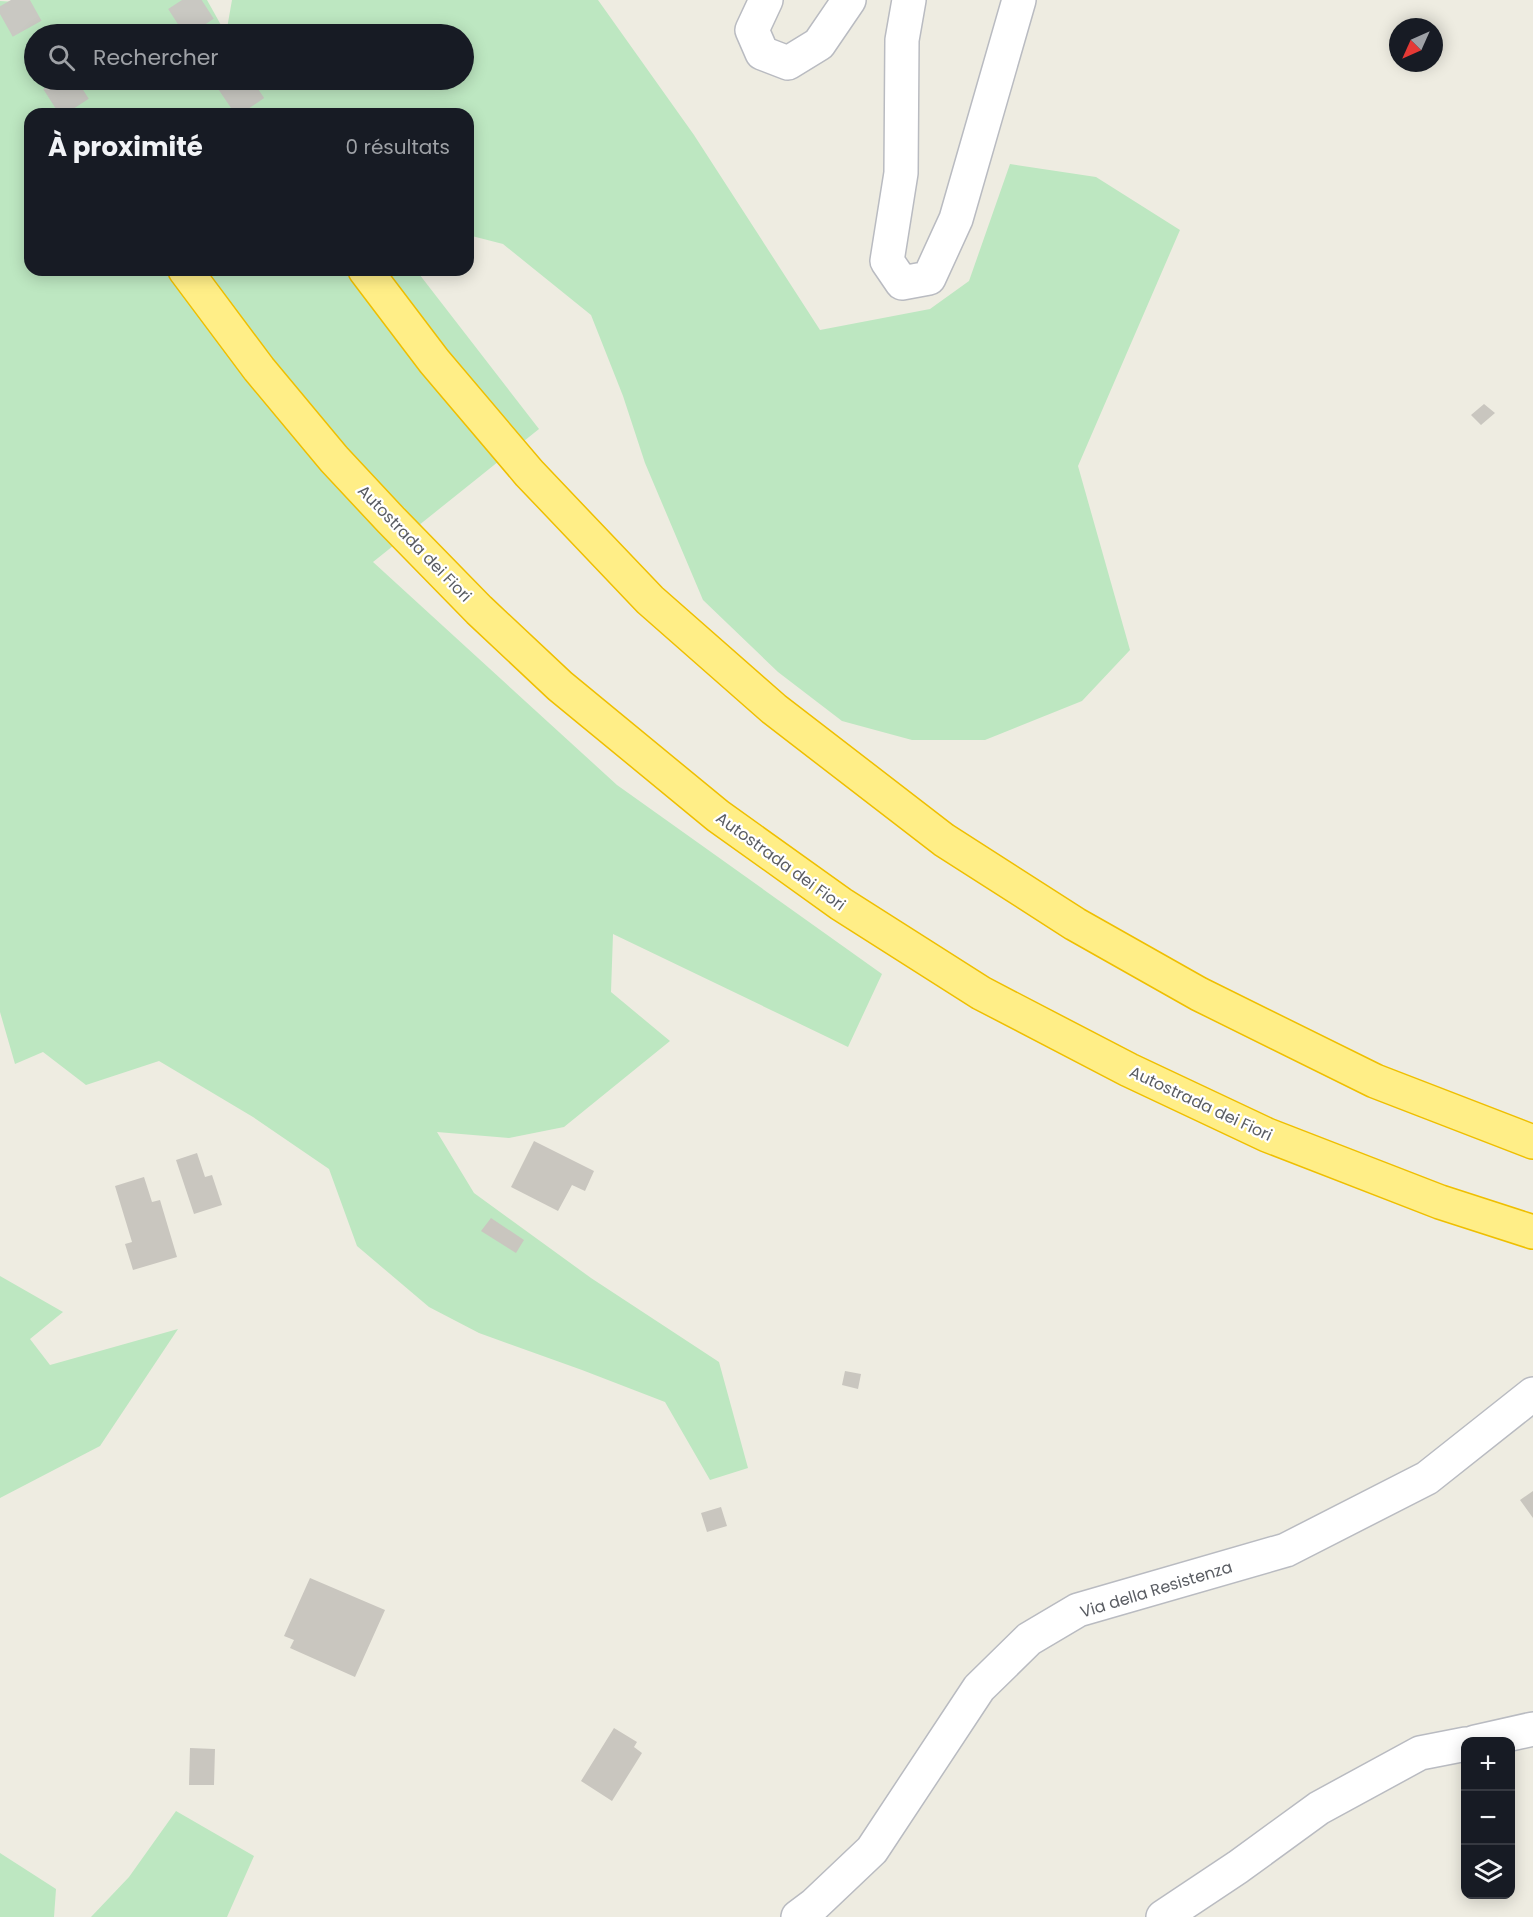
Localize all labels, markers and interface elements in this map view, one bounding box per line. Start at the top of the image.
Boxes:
north arrow [1389,18,1443,72]
search box [24,24,474,90]
icon: search [45,41,78,74]
text: Rechercher [93,42,219,73]
text: À proximité [48,129,203,165]
text: 0 résultats [346,133,450,161]
street label: Autostrada dei Fiori [353,480,477,607]
street label: Autostrada dei Fiori [711,807,850,916]
street label: Autostrada dei Fiori [1126,1060,1276,1147]
street label: Via della Resistenza [1077,1555,1235,1624]
map controls [1461,1737,1515,1899]
button: + [1461,1737,1515,1791]
button: − [1461,1791,1515,1845]
button: layers [1461,1845,1515,1899]

